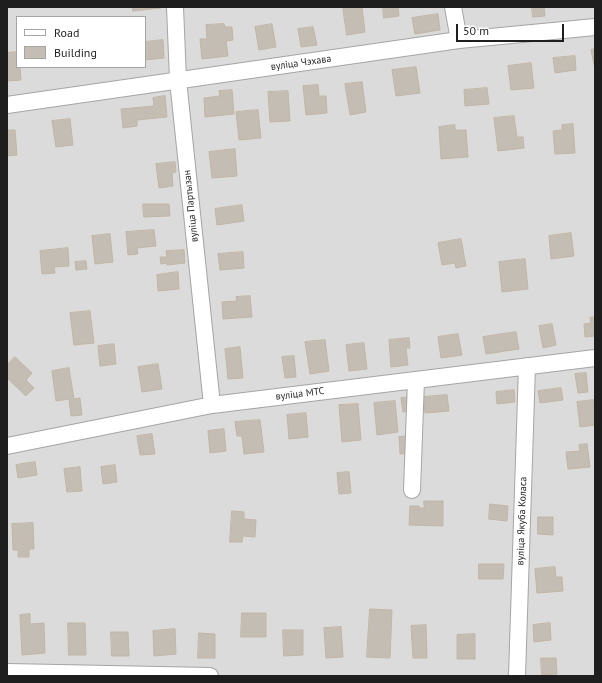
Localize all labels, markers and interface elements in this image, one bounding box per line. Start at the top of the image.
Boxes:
legend [16,16,146,68]
scale bar [458,16,566,42]
text: 50 m [463,23,489,38]
text: Road [54,25,79,40]
text: Building [54,45,97,60]
street label: вуліца Чэхава [270,53,332,73]
street label: вуліца Партызан [181,169,201,243]
street label: вуліца МТС [275,385,325,403]
street label: вуліца Якуба Коласа [514,476,530,566]

